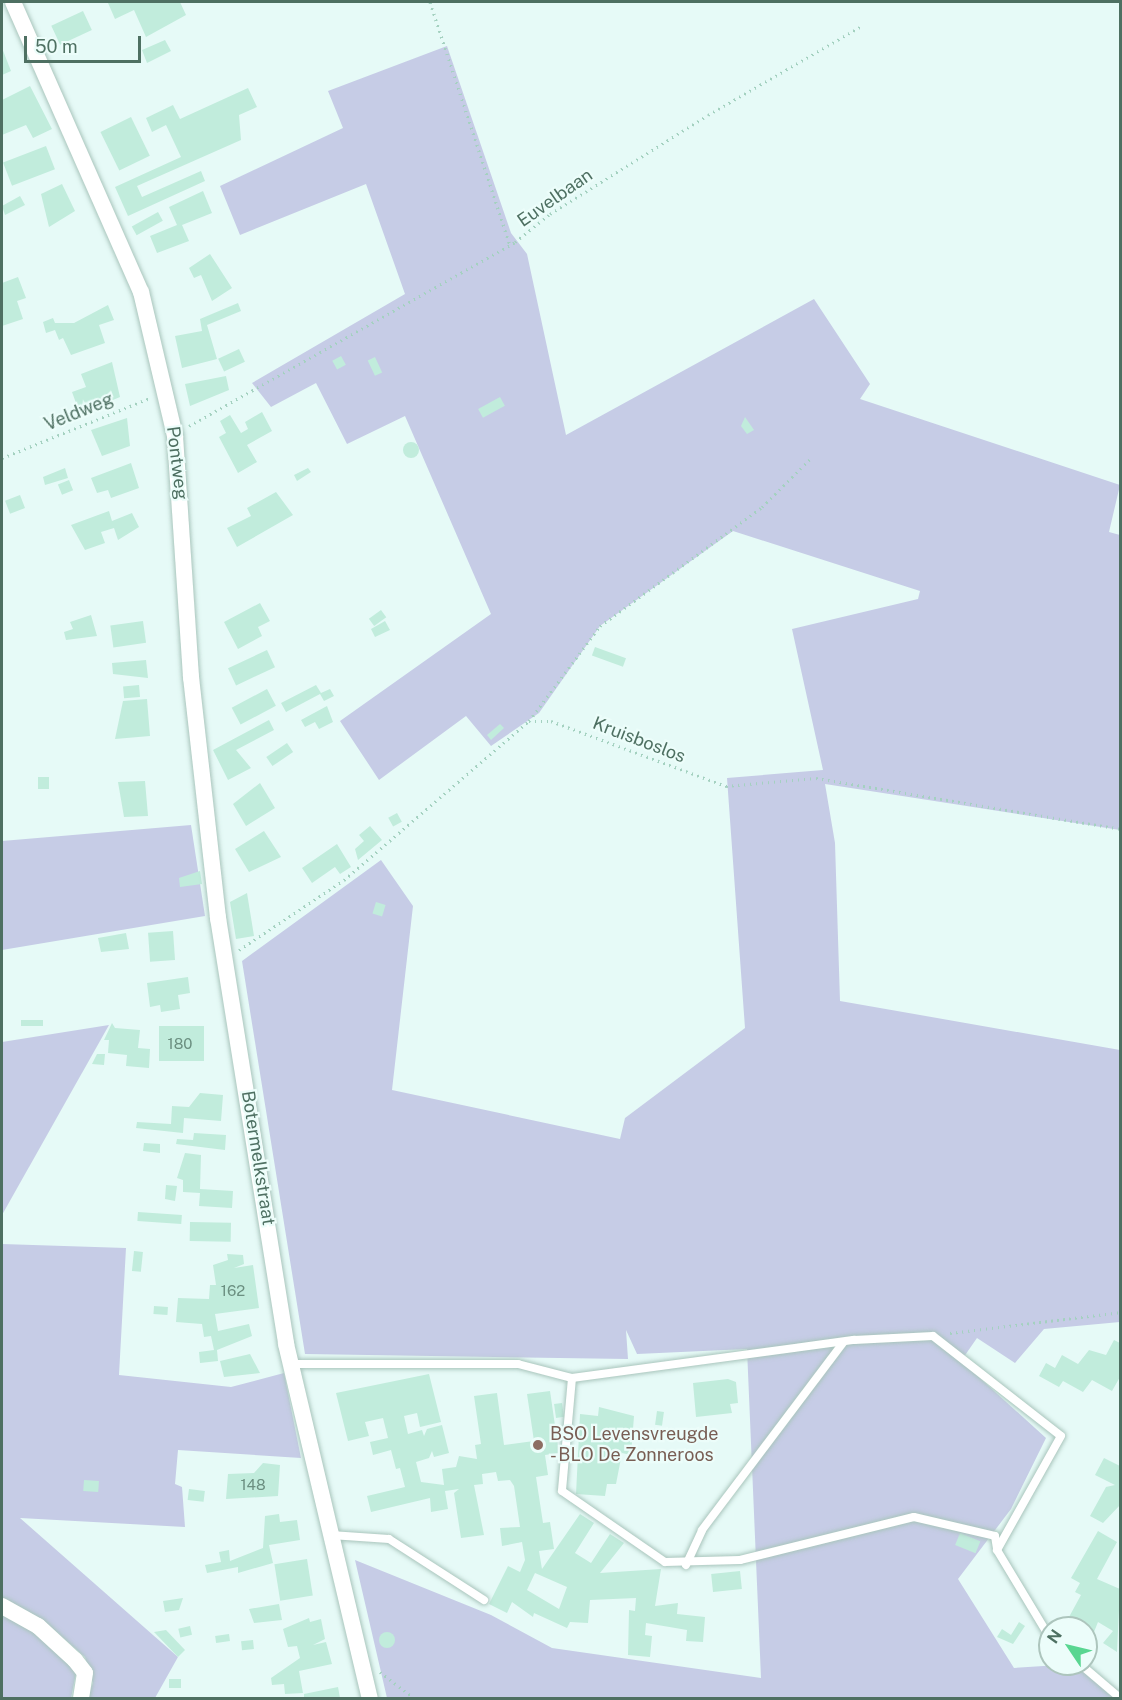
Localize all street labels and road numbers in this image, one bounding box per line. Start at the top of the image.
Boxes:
street label: Euvelbaan [513,164,597,232]
street label: Veldweg [41,388,117,436]
street label: Pontweg [162,425,192,501]
street label: Kruisboslos [590,712,688,768]
street label: Botermelkstraat [237,1089,279,1227]

